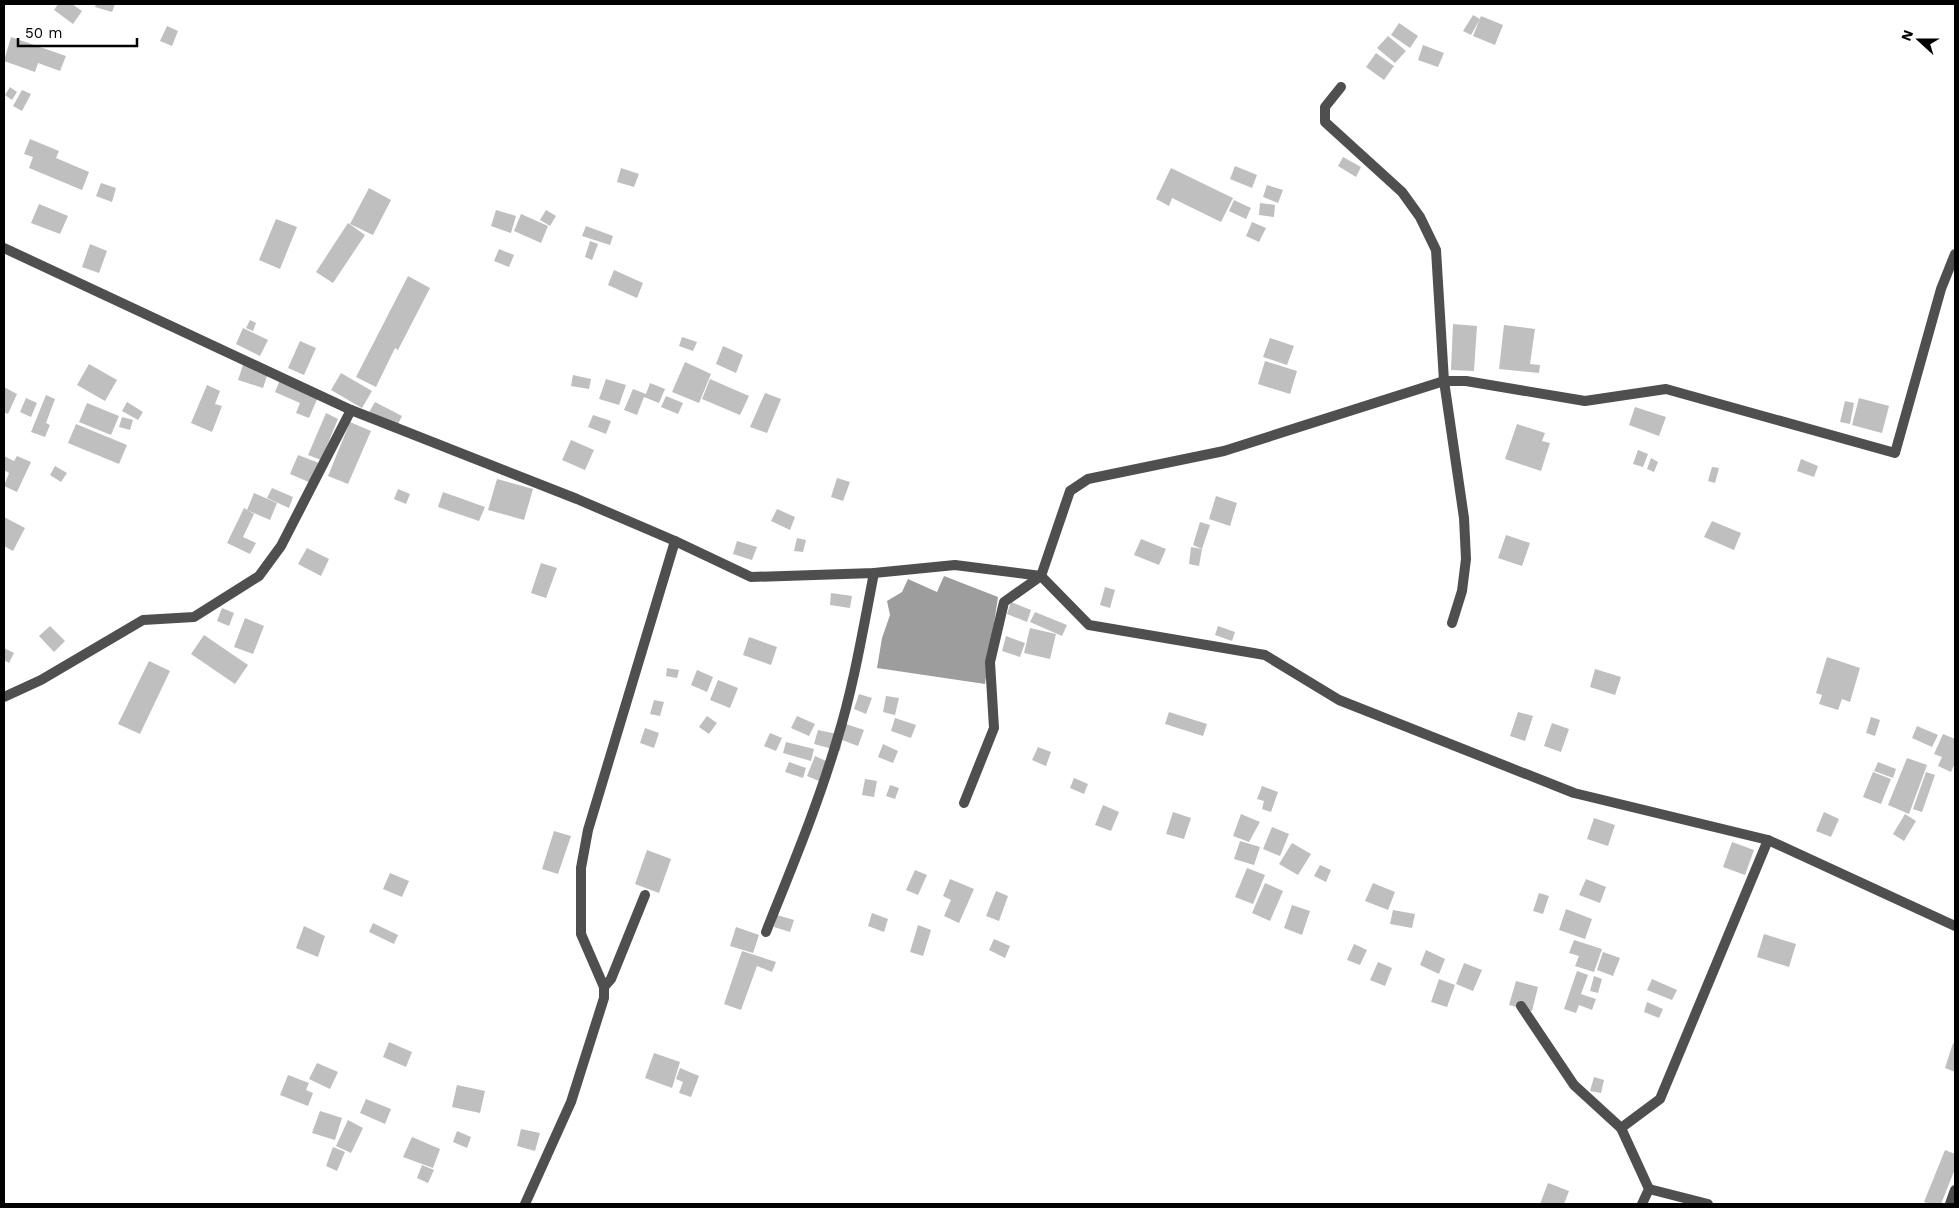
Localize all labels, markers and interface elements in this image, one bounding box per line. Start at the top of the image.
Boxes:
scale bar [18,15,136,47]
north arrow [1894,15,1944,65]
text: 50 m [25,24,62,42]
text: N [1898,28,1916,43]

